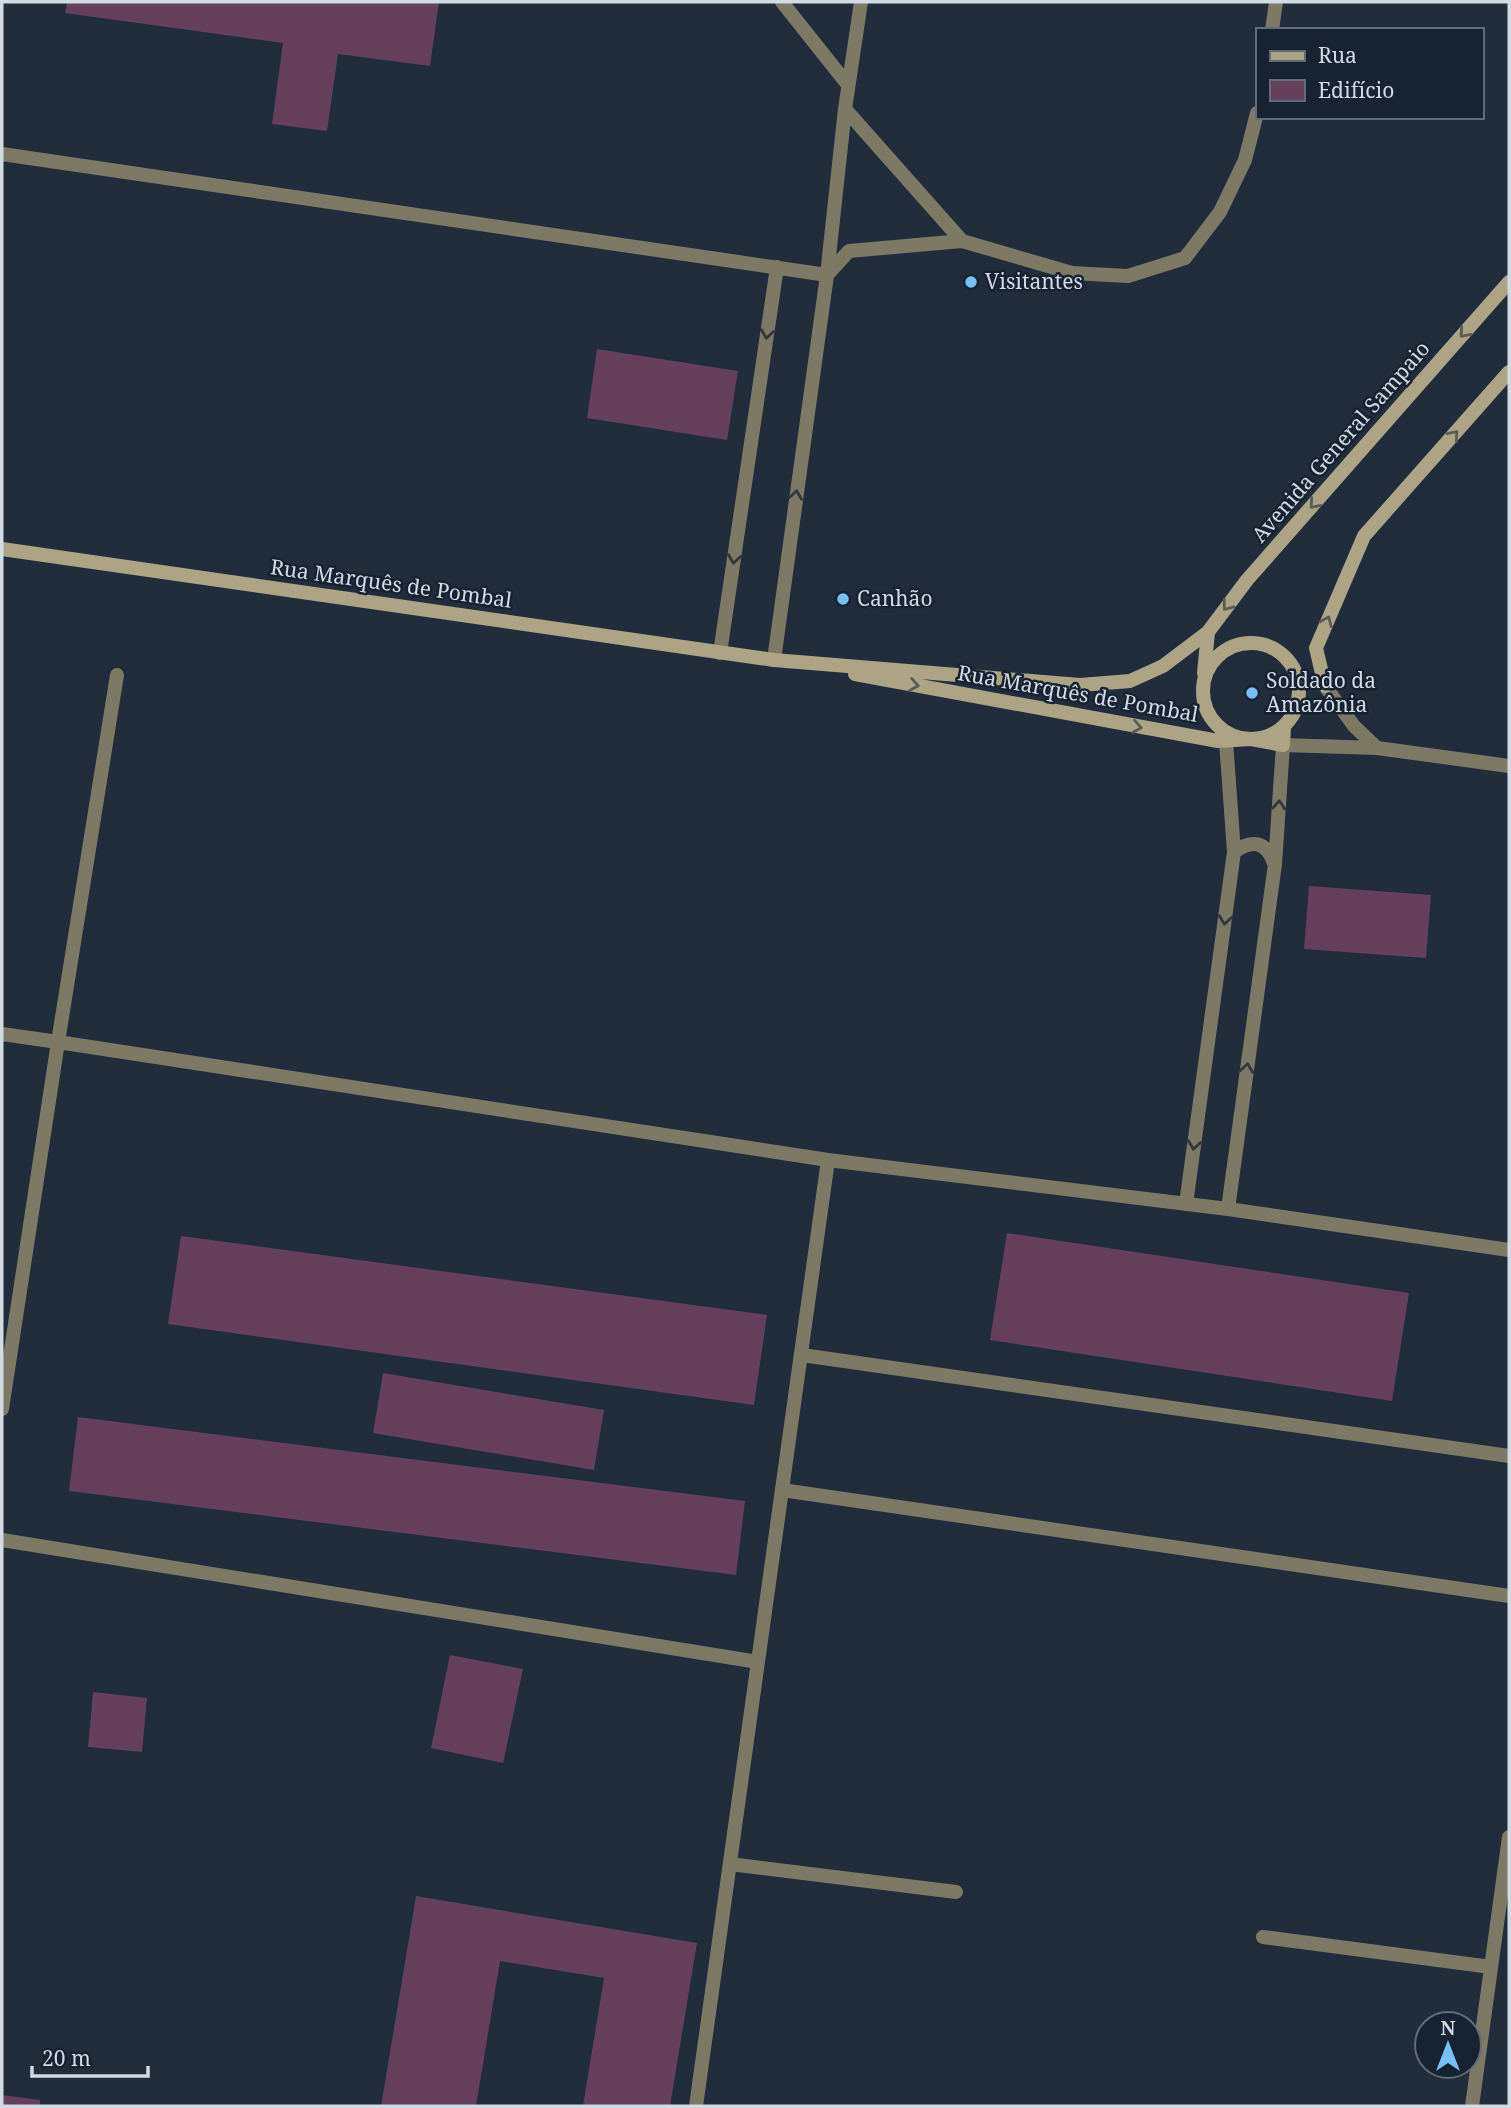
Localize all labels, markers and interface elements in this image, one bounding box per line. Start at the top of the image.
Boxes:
legend [1256,28,1483,119]
text: Rua [1318,41,1357,69]
text: Edifício [1318,76,1394,104]
place label: Visitantes [985,267,1083,295]
marker: Visitantes [963,274,979,290]
one-way arrow [1460,325,1472,338]
one-way arrow [760,328,775,340]
street label: Avenida General Sampaio [1245,335,1436,548]
one-way arrow [1446,430,1458,443]
one-way arrow [788,489,803,501]
one-way arrow [1310,496,1322,509]
street label: Rua Marquês de Pombal [269,552,514,614]
one-way arrow [727,553,742,565]
place label: Canhão [857,584,933,612]
marker: Canhão [835,591,851,607]
one-way arrow [1223,598,1235,611]
one-way arrow [1319,616,1333,628]
street label: Rua Marquês de Pombal [956,658,1201,728]
place label: Soldado da Amazônia [1266,666,1376,718]
one-way arrow [908,677,920,692]
marker: Soldado da Amazônia [1244,685,1260,701]
one-way arrow [1131,718,1143,733]
one-way arrow [1271,799,1286,810]
one-way arrow [1217,914,1232,925]
one-way arrow [1240,1062,1255,1074]
one-way arrow [1187,1139,1202,1151]
north arrow [1413,2010,1483,2080]
text: N [1441,2015,1456,2041]
scale bar [32,2035,147,2078]
text: 20 m [42,2044,91,2072]

